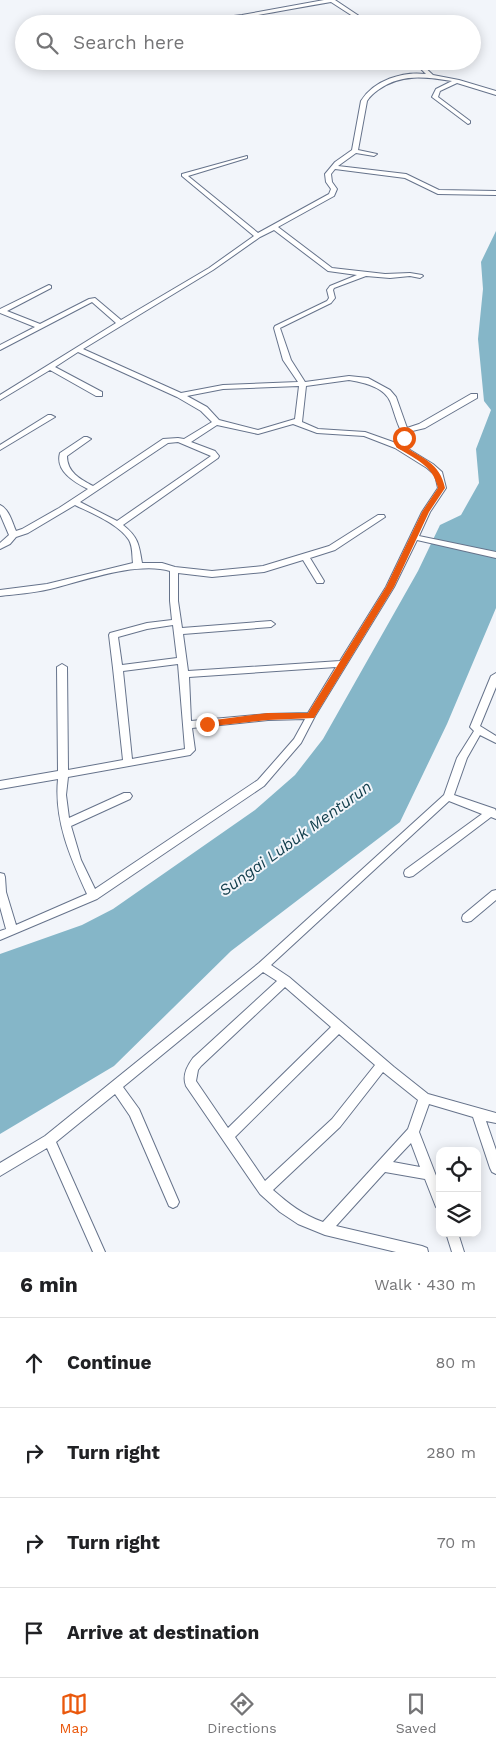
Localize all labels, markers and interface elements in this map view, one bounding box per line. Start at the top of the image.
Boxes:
search box [15,15,481,70]
icon: search [33,29,61,57]
text: Search here [73,31,184,54]
route start [393,427,416,450]
route end [196,713,219,736]
water label: Sungai Lubuk Menturun [215,777,375,900]
map controls [436,1147,481,1237]
button: locate [436,1147,481,1192]
button: layers [436,1192,481,1237]
text: 6 min [20,1272,78,1297]
text: Walk · 430 m [374,1275,476,1294]
icon: ahead [20,1349,48,1377]
text: Continue [67,1351,151,1374]
text: 80 m [435,1353,476,1372]
icon: right [20,1439,48,1467]
text: Turn right [67,1441,160,1464]
text: 280 m [426,1443,476,1462]
icon: right [20,1529,48,1557]
text: Turn right [67,1531,160,1554]
text: 70 m [437,1533,476,1552]
icon: arrive [20,1619,48,1647]
text: Arrive at destination [67,1621,259,1644]
tab: Map [60,1690,88,1736]
tab: Directions [207,1690,277,1736]
tab: Saved [396,1690,436,1736]

